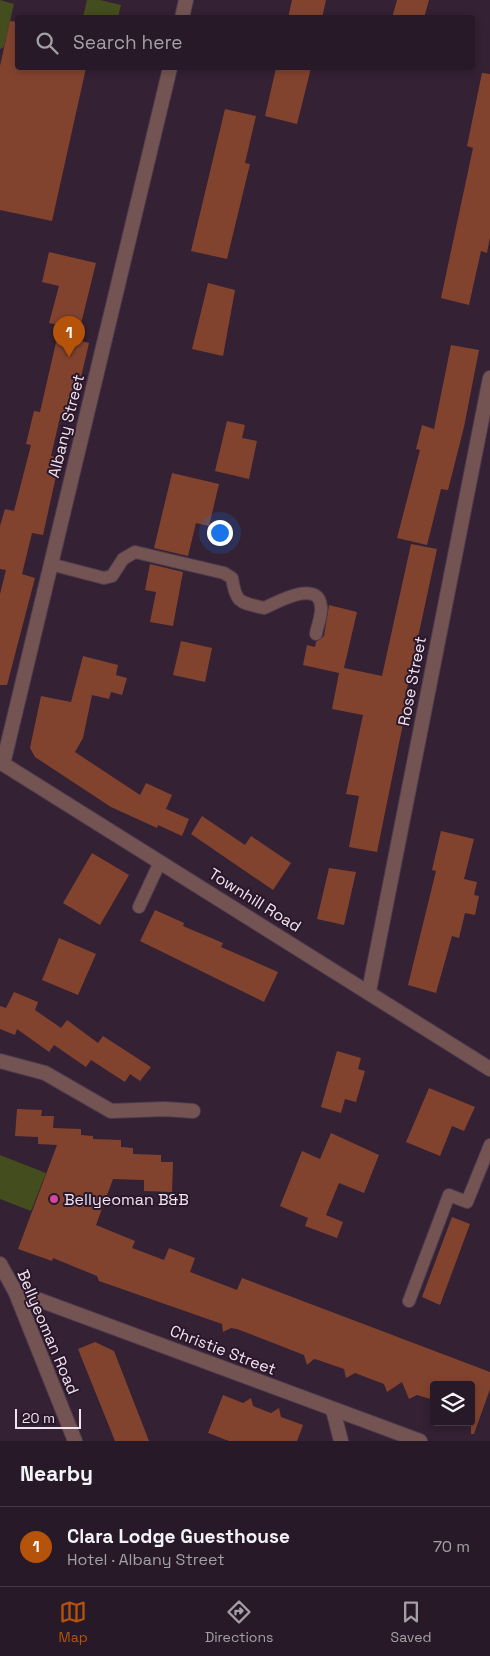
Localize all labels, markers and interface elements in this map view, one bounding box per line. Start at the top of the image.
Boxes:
search box [15,15,475,70]
icon: search [33,29,61,57]
text: Search here [73,30,183,55]
pin: 1 [53,316,85,357]
street label: Albany Street [43,372,89,480]
your location [207,520,233,546]
street label: Rose Street [393,634,431,728]
street label: Townhill Road [205,863,305,937]
place label: Bellyeoman B&B [64,1189,189,1210]
marker: Bellyeoman B&B [48,1193,60,1205]
street label: Bellyeoman Road [12,1267,84,1397]
street label: Christie Street [167,1320,279,1380]
map controls [430,1381,475,1426]
button: layers [430,1381,475,1426]
scale bar [15,1406,81,1429]
text: 20 m [22,1409,55,1427]
text: Nearby [20,1460,93,1487]
text: Clara Lodge Guesthouse [67,1524,290,1549]
text: 1 [32,1536,40,1557]
text: 70 m [433,1536,470,1557]
text: Hotel · Albany Street [67,1549,225,1570]
tab: Map [59,1598,88,1646]
tab: Directions [205,1598,273,1646]
tab: Saved [391,1598,431,1646]

